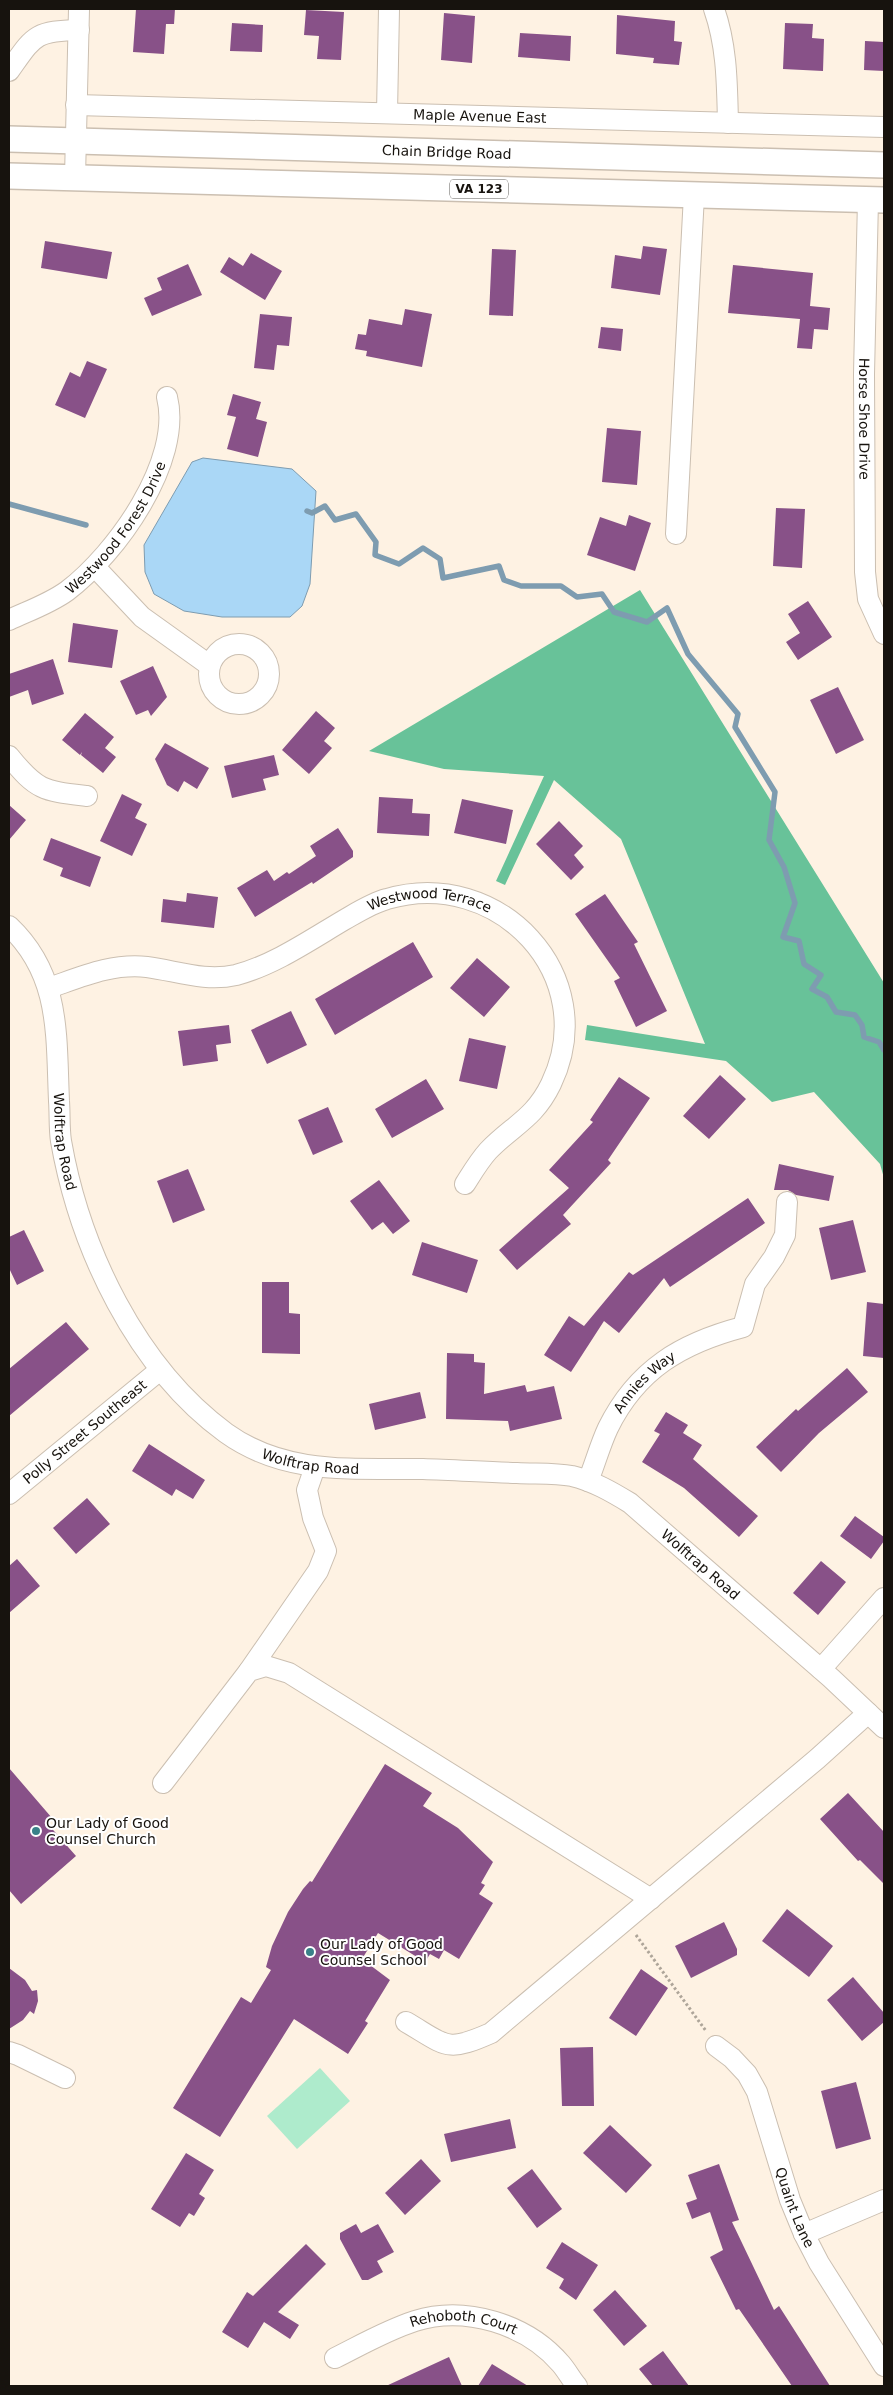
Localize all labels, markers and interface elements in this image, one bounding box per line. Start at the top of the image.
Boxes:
street label: Maple Avenue East [413,106,547,126]
street label: Chain Bridge Road [382,142,512,162]
road number: VA 123 [450,180,508,198]
street label: Horse Shoe Drive [856,358,873,480]
street label: Westwood Forest Drive [62,459,169,597]
street label: Westwood Terrace [365,885,494,916]
street label: Wolftrap Road [51,1093,80,1192]
street label: Annies Way [610,1348,678,1416]
street label: Polly Street Southeast [20,1376,150,1487]
street label: Wolftrap Road [260,1446,359,1477]
street label: Wolftrap Road [658,1526,743,1603]
place label: Our Lady of Good Counsel Church [46,1815,169,1847]
marker: Our Lady of Good Counsel Church [30,1825,42,1837]
place label: Our Lady of Good Counsel School [320,1936,443,1968]
marker: Our Lady of Good Counsel School [304,1946,316,1958]
street label: Quaint Lane [772,2165,818,2250]
street label: Rehoboth Court [408,2307,521,2338]

